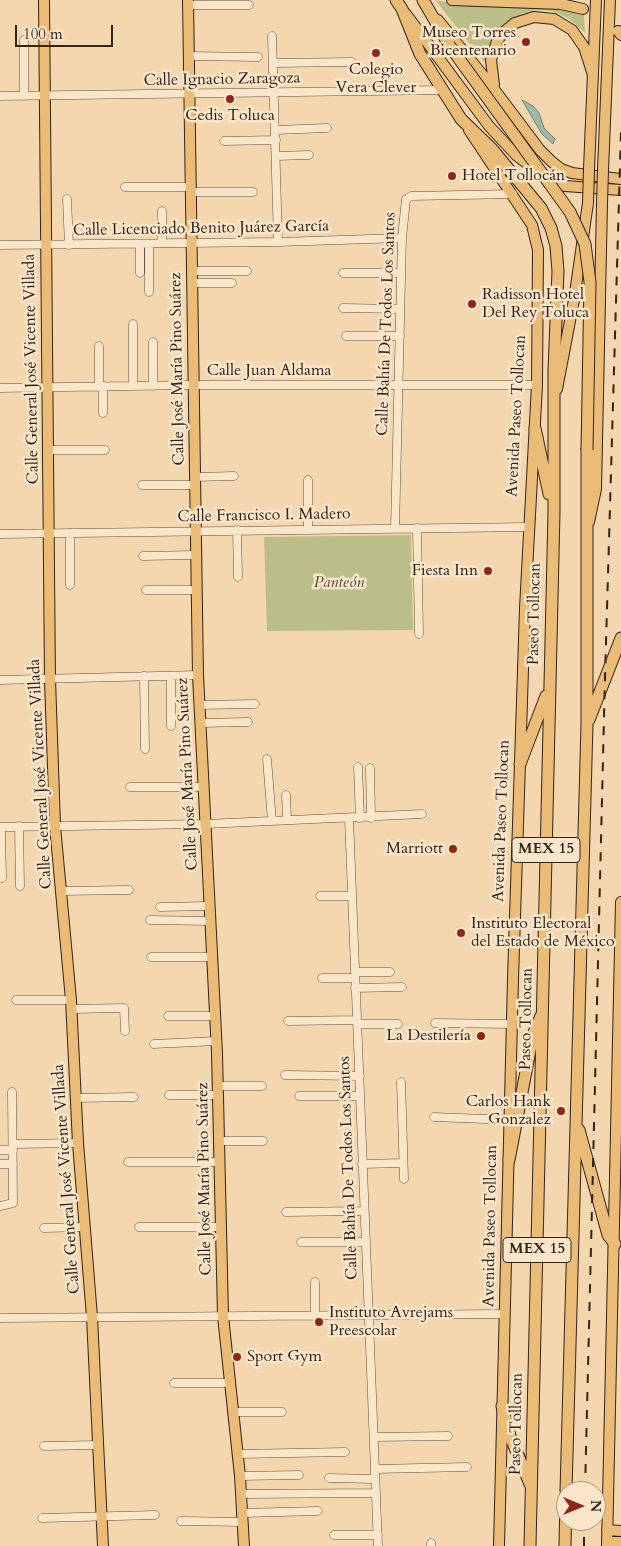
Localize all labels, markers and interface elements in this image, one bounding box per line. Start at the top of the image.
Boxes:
scale bar [18,15,115,47]
place label: Museo Torres Bicentenario [422,23,516,61]
text: 100 m [23,24,63,44]
marker: Museo Torres Bicentenario [520,36,532,48]
marker: Colegio Vera Clever [370,47,382,59]
place label: Colegio Vera Clever [336,60,416,98]
street label: Calle Ignacio Zaragoza [143,69,301,91]
marker: Cedis Toluca [224,93,236,105]
place label: Cedis Toluca [185,106,275,126]
place label: Hotel Tollocán [462,166,565,186]
marker: Hotel Tollocán [446,170,458,182]
street label: Calle Bahía De Todos Los Santos [373,212,401,436]
street label: Calle Licenciado Benito Juárez García [73,217,329,241]
street label: Calle General José Vicente Villada [20,254,44,484]
street label: Calle José María Pino Suárez [167,272,189,466]
place label: Radisson Hotel Del Rey Toluca [482,285,589,323]
marker: Radisson Hotel Del Rey Toluca [466,298,478,310]
street label: Avenida Paseo Tollocan [503,334,531,498]
street label: Calle Juan Aldama [207,361,331,381]
street label: Calle Francisco I. Madero [177,505,351,527]
place label: Fiesta Inn [412,561,478,581]
street label: Paseo Tollocan [525,563,545,665]
marker: Fiesta Inn [482,565,494,577]
park label: Panteón [314,573,364,593]
street label: Calle General José Vicente Villada [25,658,57,890]
street label: Calle José María Pino Suárez [173,677,203,871]
street label: Avenida Paseo Tollocan [490,739,514,903]
road number: MEX 15 [512,838,580,862]
place label: Marriott [386,839,443,859]
marker: Marriott [447,843,459,855]
place label: Instituto Electoral del Estado de México [471,914,615,952]
marker: Instituto Electoral del Estado de México [455,927,467,939]
street label: Paseo Tollocan [517,968,537,1070]
place label: La Destilería [386,1026,471,1046]
marker: La Destilería [475,1030,487,1042]
street label: Calle Bahía De Todos Los Santos [335,1056,363,1280]
street label: Calle General José Vicente Villada [49,1063,85,1295]
street label: Calle José María Pino Suárez [194,1082,216,1276]
place label: Carlos Hank Gonzalez [466,1092,551,1130]
marker: Carlos Hank Gonzalez [555,1105,567,1117]
street label: Avenida Paseo Tollocan [480,1145,502,1307]
road number: MEX 15 [503,1238,571,1262]
place label: Instituto Avrejams Preescolar [329,1303,453,1341]
marker: Instituto Avrejams Preescolar [313,1316,325,1328]
place label: Sport Gym [247,1347,322,1367]
marker: Sport Gym [231,1351,243,1363]
street label: Paseo Tollocan [507,1373,527,1475]
north arrow [556,1481,606,1531]
text: N [586,1500,605,1512]

